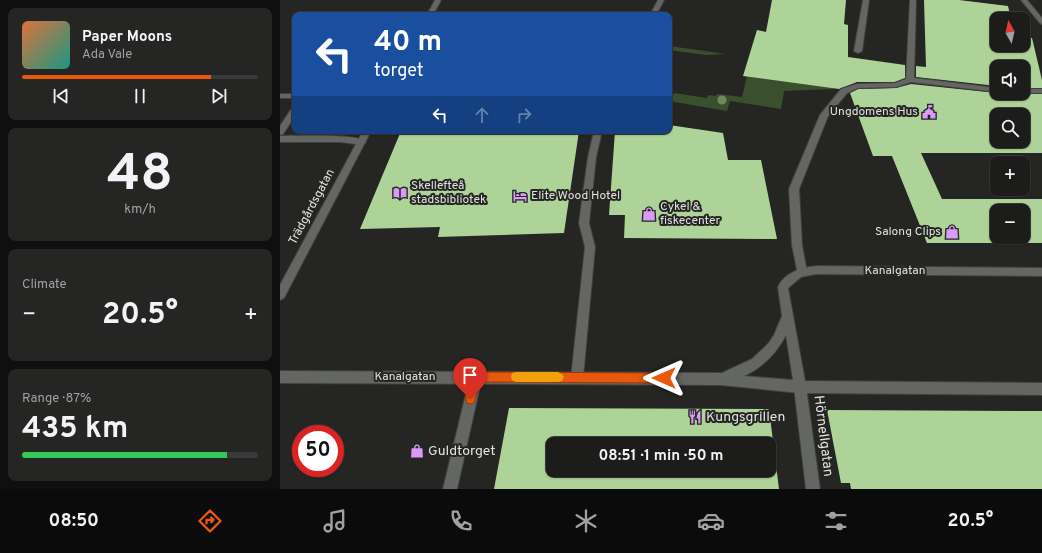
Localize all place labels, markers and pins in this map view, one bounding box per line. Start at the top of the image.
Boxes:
place label: Ungdomens Hus [830,104,918,120]
public building icon: Ungdomens Hus [921,104,937,120]
place label: Skellefteå stadsbibliotek [411,178,486,208]
library icon: Skellefteå stadsbibliotek [392,185,408,201]
hotel icon: Elite Wood Hotel [512,188,528,204]
place label: Elite Wood Hotel [531,188,620,204]
place label: Cykel & fiskecenter [660,199,721,229]
shop icon: Cykel & fiskecenter [641,206,657,222]
place label: Salong Clips [875,224,941,240]
shop icon: Salong Clips [944,224,960,240]
pin [453,358,487,399]
restaurant icon: Kungsgrillen [687,409,703,425]
place label: Kungsgrillen [706,409,785,426]
shop icon: Guldtorget [409,443,425,459]
place label: Guldtorget [428,443,496,460]

